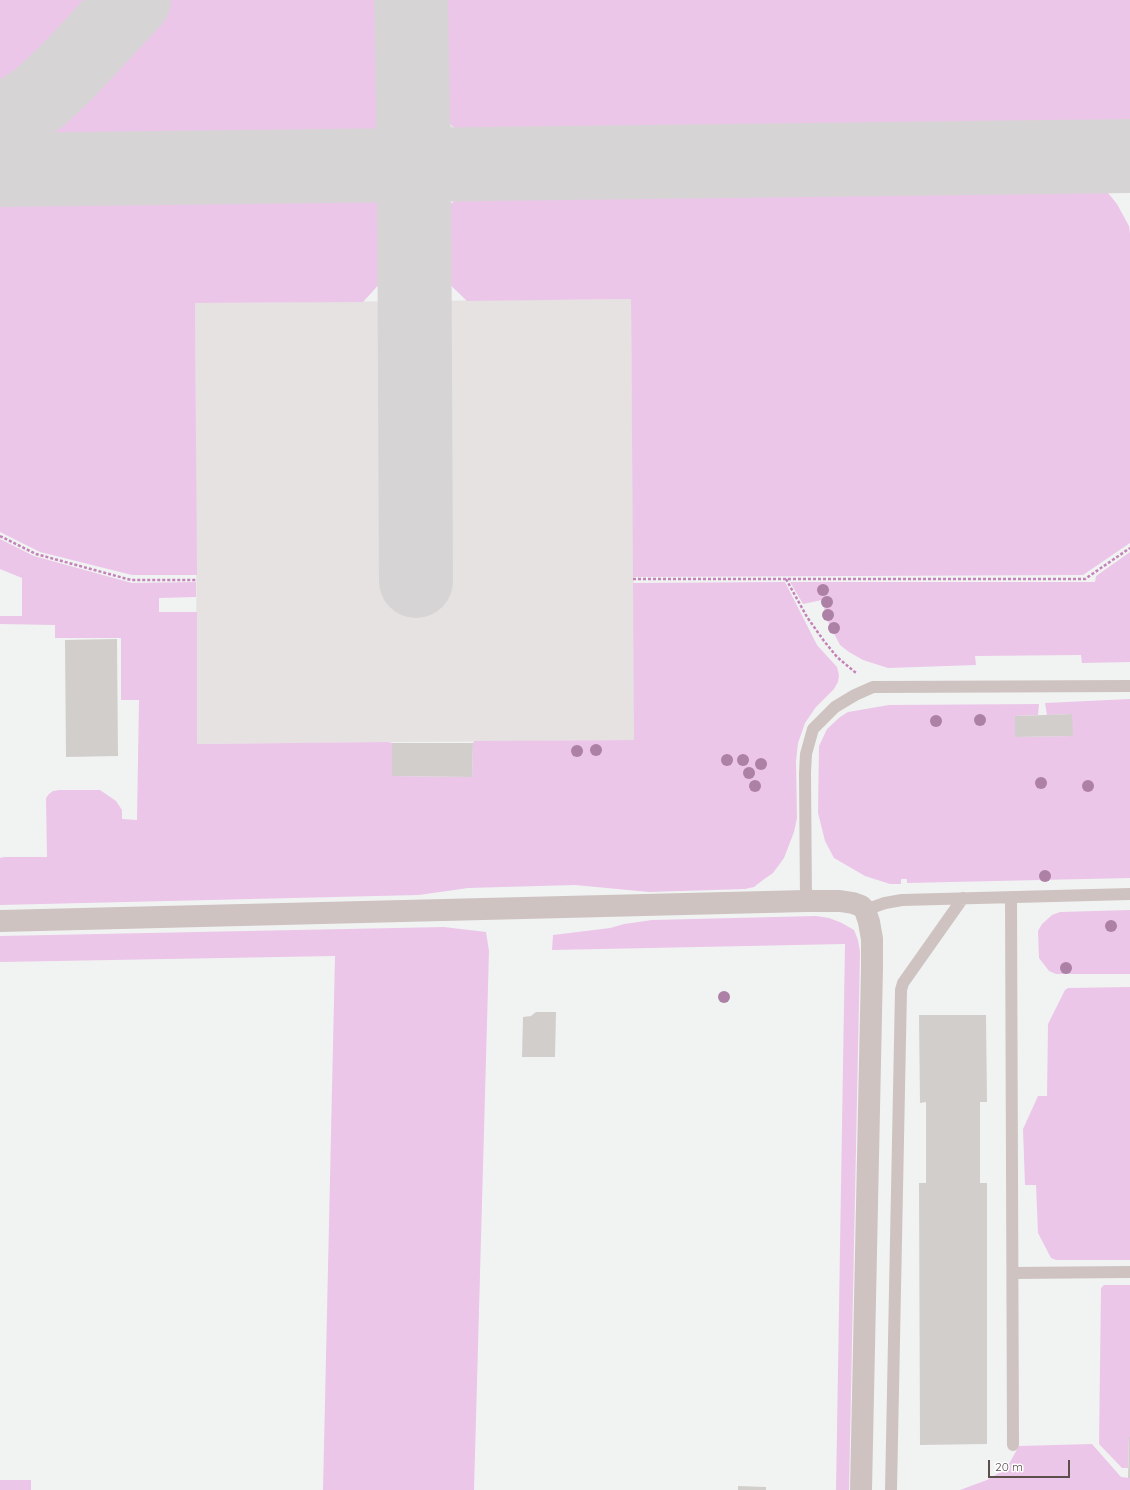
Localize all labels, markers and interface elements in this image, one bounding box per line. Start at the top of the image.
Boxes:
scale bar [990,1452,1072,1478]
text: 20 m [995,1459,1023,1474]

